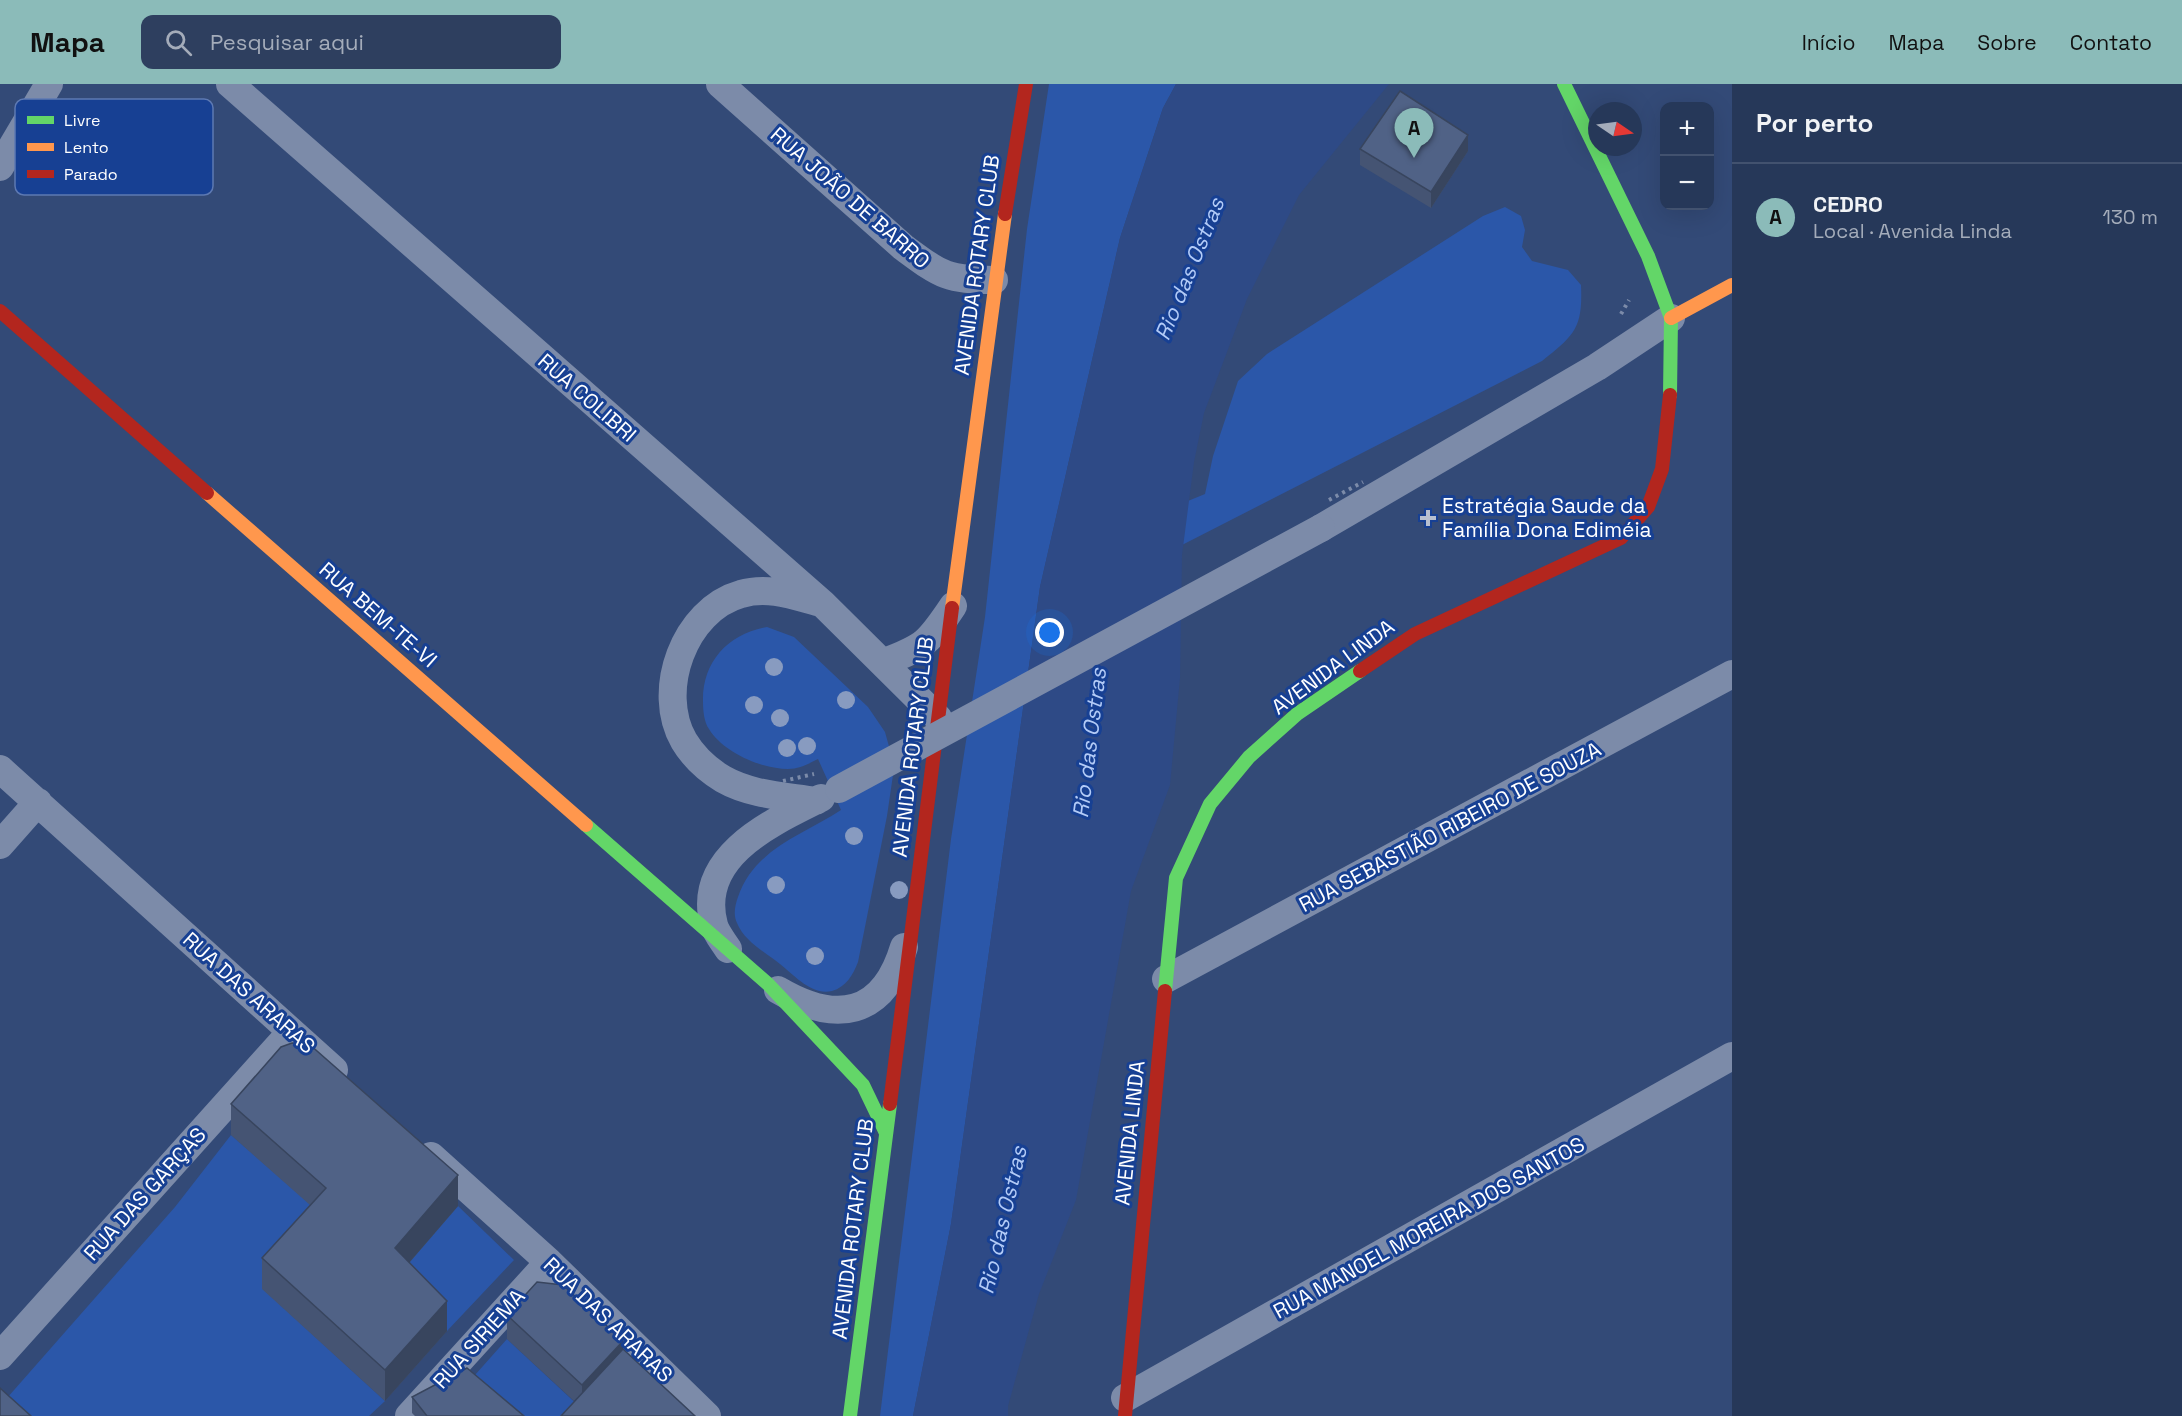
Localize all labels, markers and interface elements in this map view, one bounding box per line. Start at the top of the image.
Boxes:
search box [141,15,561,69]
text: Mapa [30,24,105,60]
icon: search [162,26,195,59]
text: Pesquisar aqui [210,28,364,56]
text: Início [1802,29,1855,56]
text: Mapa [1888,29,1944,56]
text: Sobre [1977,29,2037,56]
text: Contato [2070,29,2152,56]
legend [15,99,213,195]
north arrow [1588,102,1642,156]
map controls [1660,102,1714,210]
button: + [1660,102,1714,156]
text: Por perto [1756,106,1873,140]
pin: A [1394,109,1434,158]
text: Livre [64,110,101,131]
street label: RUA JOÃO DE BARRO [765,121,936,274]
text: Lento [64,137,109,158]
street label: AVENIDA ROTARY CLUB [948,153,1005,377]
button: − [1660,156,1714,210]
text: Parado [64,164,118,185]
text: CEDRO [1813,190,1883,218]
water label: Rio das Ostras [1148,193,1231,344]
text: A [1769,204,1782,230]
text: 130 m [2102,204,2158,230]
text: Local · Avenida Linda [1813,218,2012,244]
street label: RUA COLIBRI [533,348,642,448]
place label: Estratégia Saude da Família Dona Ediméia [1442,492,1652,543]
marker: Estratégia Saude da Família Dona Ediméia [1419,509,1437,527]
street label: RUA BEM-TE-VI [314,556,443,673]
street label: AVENIDA LINDA [1266,613,1400,720]
your location [1035,618,1064,647]
street label: AVENIDA ROTARY CLUB [886,635,939,859]
water label: Rio das Ostras [1066,665,1112,820]
street label: RUA SEBASTIÃO RIBEIRO DE SOUZA [1294,735,1606,918]
street label: RUA DAS ARARAS [177,926,321,1059]
street label: AVENIDA LINDA [1108,1059,1151,1207]
street label: AVENIDA ROTARY CLUB [826,1117,879,1341]
street label: RUA DAS GARÇAS [78,1121,212,1266]
street label: RUA MANOEL MOREIRA DOS SANTOS [1268,1131,1589,1325]
water label: Rio das Ostras [971,1142,1033,1297]
street label: RUA DAS ARARAS [538,1251,679,1388]
street label: RUA SIRIEMA [427,1283,530,1394]

